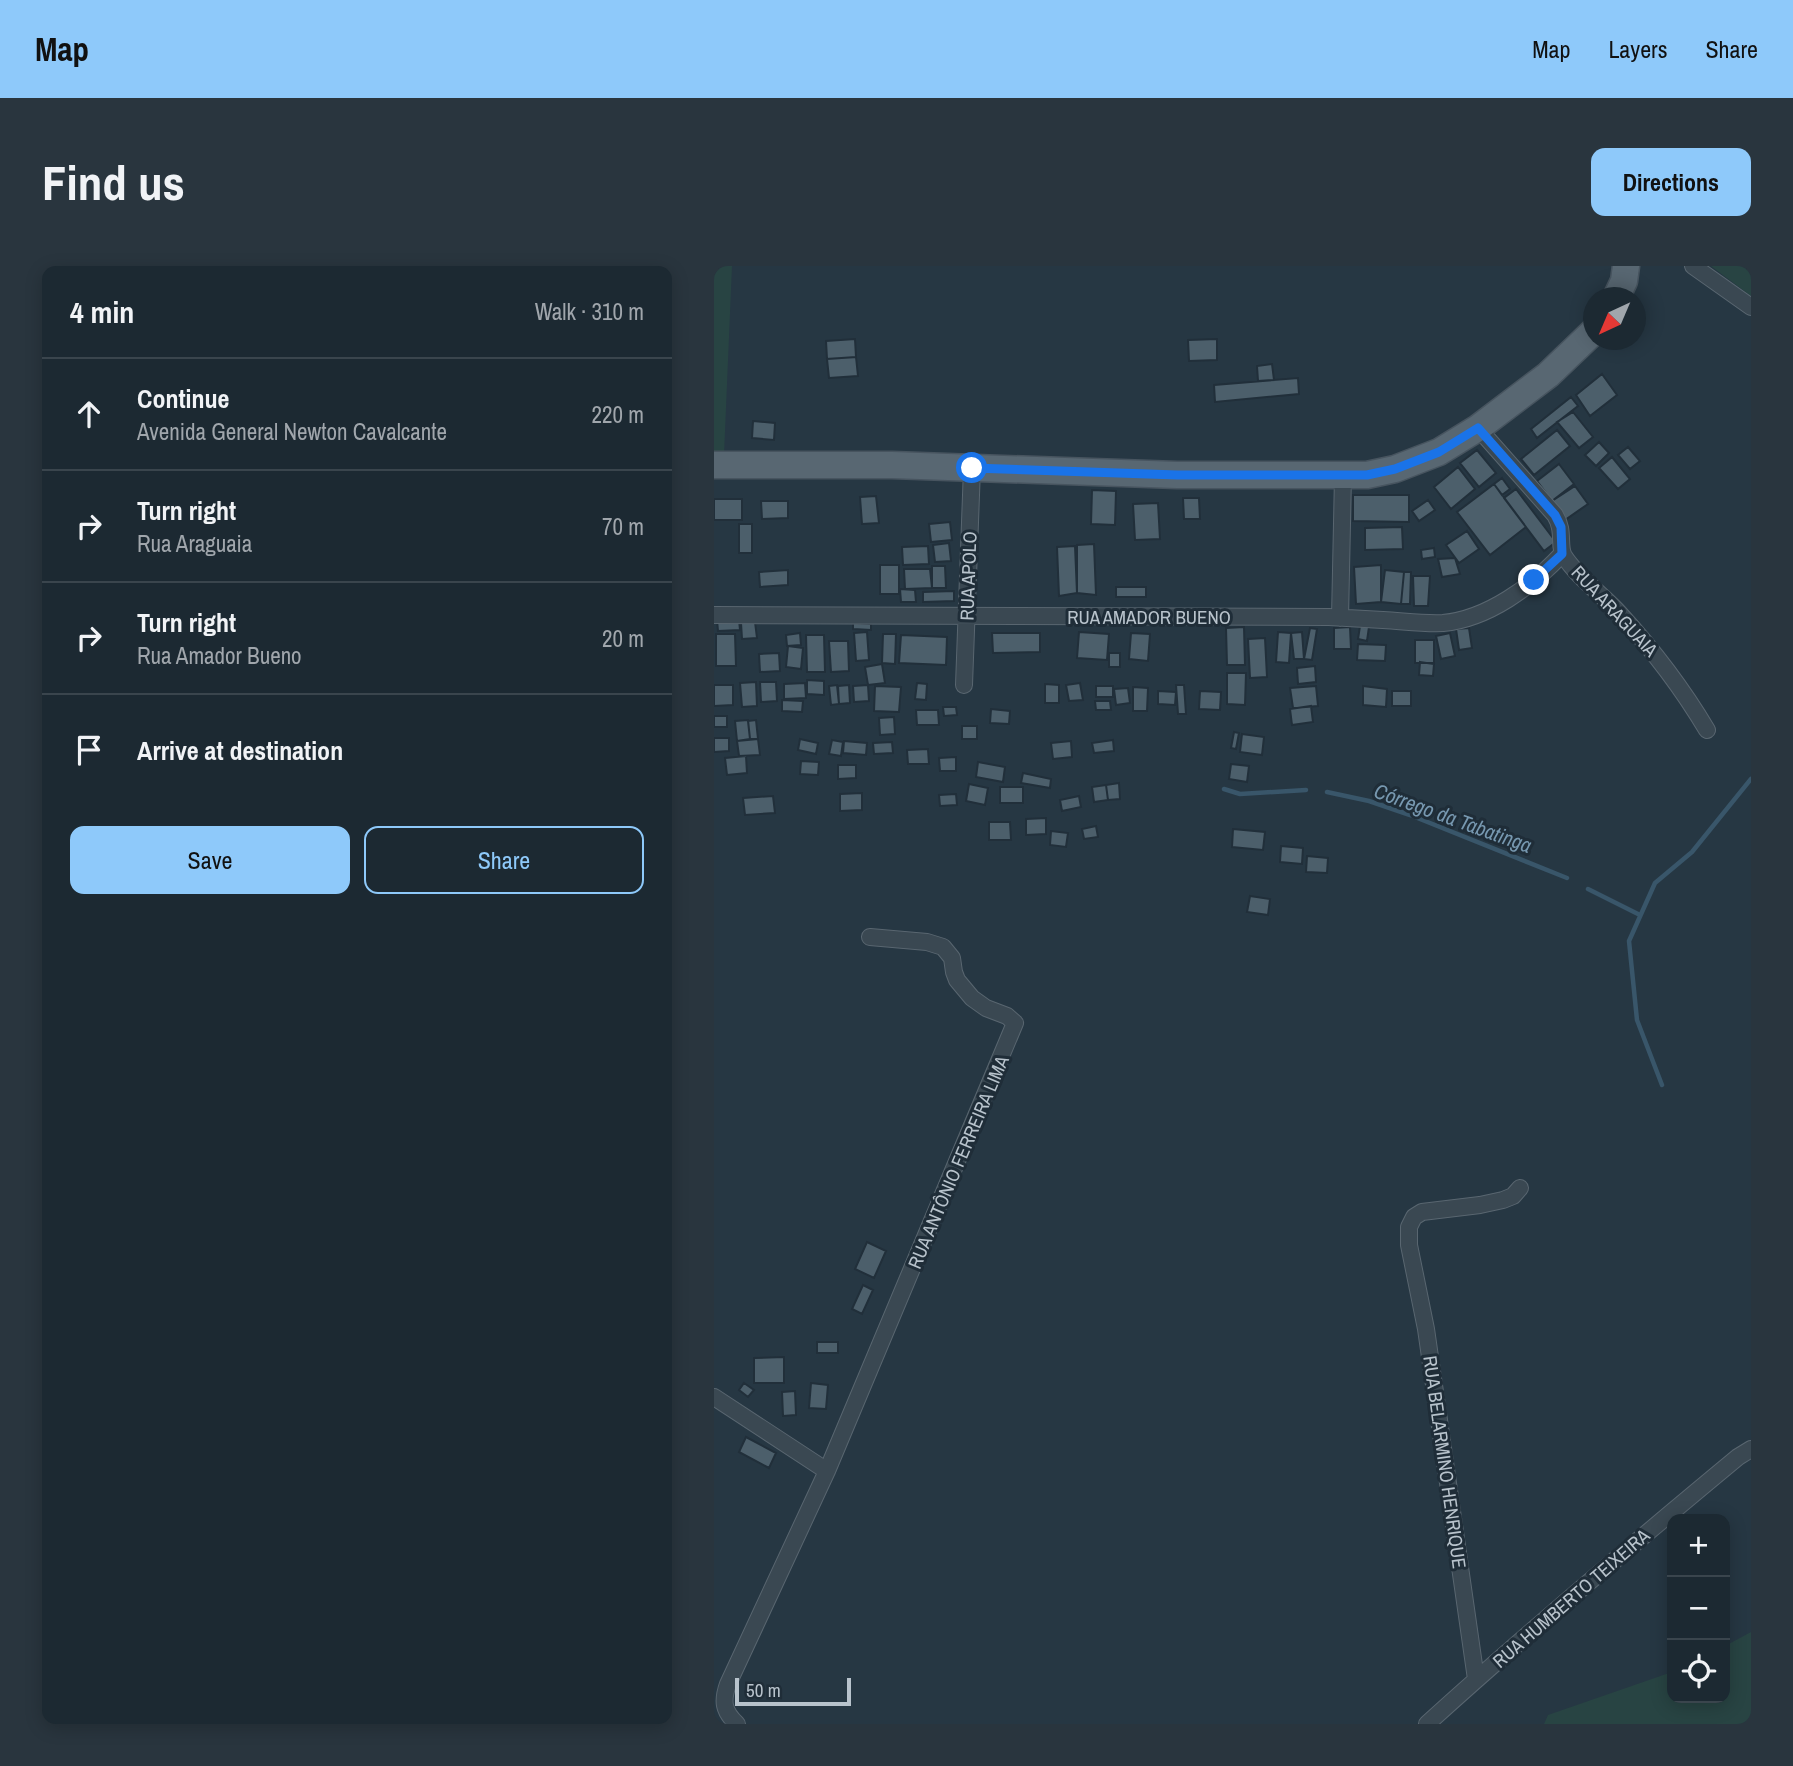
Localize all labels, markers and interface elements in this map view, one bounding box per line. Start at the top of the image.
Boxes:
text: Map [35,27,89,71]
text: Map [1532,33,1570,65]
text: Layers [1608,33,1667,65]
text: Share [1705,33,1758,65]
button: Directions [1591,148,1751,216]
text: Find us [42,149,185,215]
north arrow [1583,287,1646,350]
text: 4 min [70,292,134,332]
text: Walk · 310 m [535,296,644,327]
text: Continue [137,381,229,416]
icon: ahead [70,395,108,433]
text: 220 m [592,399,644,430]
text: Avenida General Newton Cavalcante [137,416,447,447]
route start [956,452,987,483]
text: Turn right [137,493,236,528]
icon: right [70,507,108,545]
text: 70 m [602,511,644,542]
text: Rua Araguaia [137,528,252,559]
street label: RUA APOLO [953,531,983,621]
street label: RUA ARAGUAIA [1566,560,1664,663]
route end [1518,564,1549,595]
street label: RUA AMADOR BUENO [1067,604,1231,630]
text: Turn right [137,605,236,640]
icon: right [70,619,108,657]
text: 20 m [602,623,644,654]
text: Rua Amador Bueno [137,640,302,671]
icon: arrive [70,731,108,769]
text: Arrive at destination [137,733,343,768]
water label: Córrego da Tabatinga [1370,776,1536,860]
button: Save [70,826,350,894]
button: Share [364,826,644,894]
street label: RUA ANTÔNIO FERREIRA LIMA [901,1051,1015,1273]
street label: RUA BELARMINO HENRIQUE [1417,1354,1473,1570]
map controls [1667,1514,1730,1703]
button: + [1667,1514,1730,1577]
street label: RUA HUMBERTO TEIXEIRA [1487,1522,1655,1673]
button: − [1667,1577,1730,1640]
button: locate [1667,1640,1730,1703]
scale bar [735,1675,850,1707]
text: 50 m [746,1677,781,1703]

